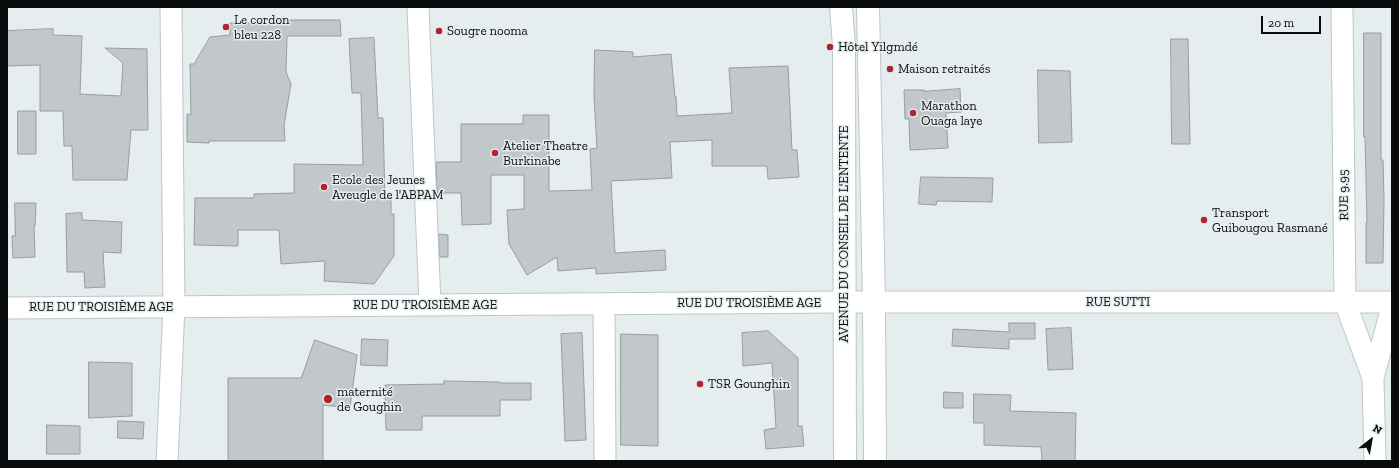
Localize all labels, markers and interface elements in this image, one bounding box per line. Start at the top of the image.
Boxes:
scale bar [1263,8,1323,34]
place label: Le cordon bleu 228 [234,12,290,43]
text: 20 m [1268,16,1294,30]
marker: Le cordon bleu 228 [221,22,231,32]
place label: Sougre nooma [447,23,528,39]
marker: Sougre nooma [434,26,444,36]
place label: Hôtel Yilgmdé [838,39,918,55]
marker: Hôtel Yilgmdé [825,42,835,52]
place label: Maison retraités [898,61,990,77]
marker: Maison retraités [885,64,895,74]
place label: Marathon Ouaga laye [921,98,982,129]
marker: Marathon Ouaga laye [908,108,918,118]
street label: AVENUE DU CONSEIL DE L'ENTENTE [836,126,852,342]
place label: Atelier Theatre Burkinabe [503,138,588,169]
marker: Atelier Theatre Burkinabe [490,148,500,158]
street label: RUE 9.95 [1336,169,1352,221]
place label: Ecole des Jeunes Aveugle de l'ABPAM [332,172,443,203]
marker: Ecole des Jeunes Aveugle de l'ABPAM [319,182,329,192]
place label: Transport Guibougou Rasmané [1212,205,1328,236]
marker: Transport Guibougou Rasmané [1199,215,1209,225]
street label: RUE SUTTI [1086,294,1150,310]
street label: RUE DU TROISIÈME AGE [677,295,821,311]
street label: RUE DU TROISIÈME AGE [353,297,497,313]
street label: RUE DU TROISIÈME AGE [29,299,173,315]
place label: TSR Gounghin [708,376,790,392]
marker: TSR Gounghin [695,379,705,389]
place label: maternité de Goughin [337,384,402,415]
marker: maternité de Goughin [322,393,334,405]
north arrow [1351,420,1391,460]
text: N [1371,422,1384,437]

